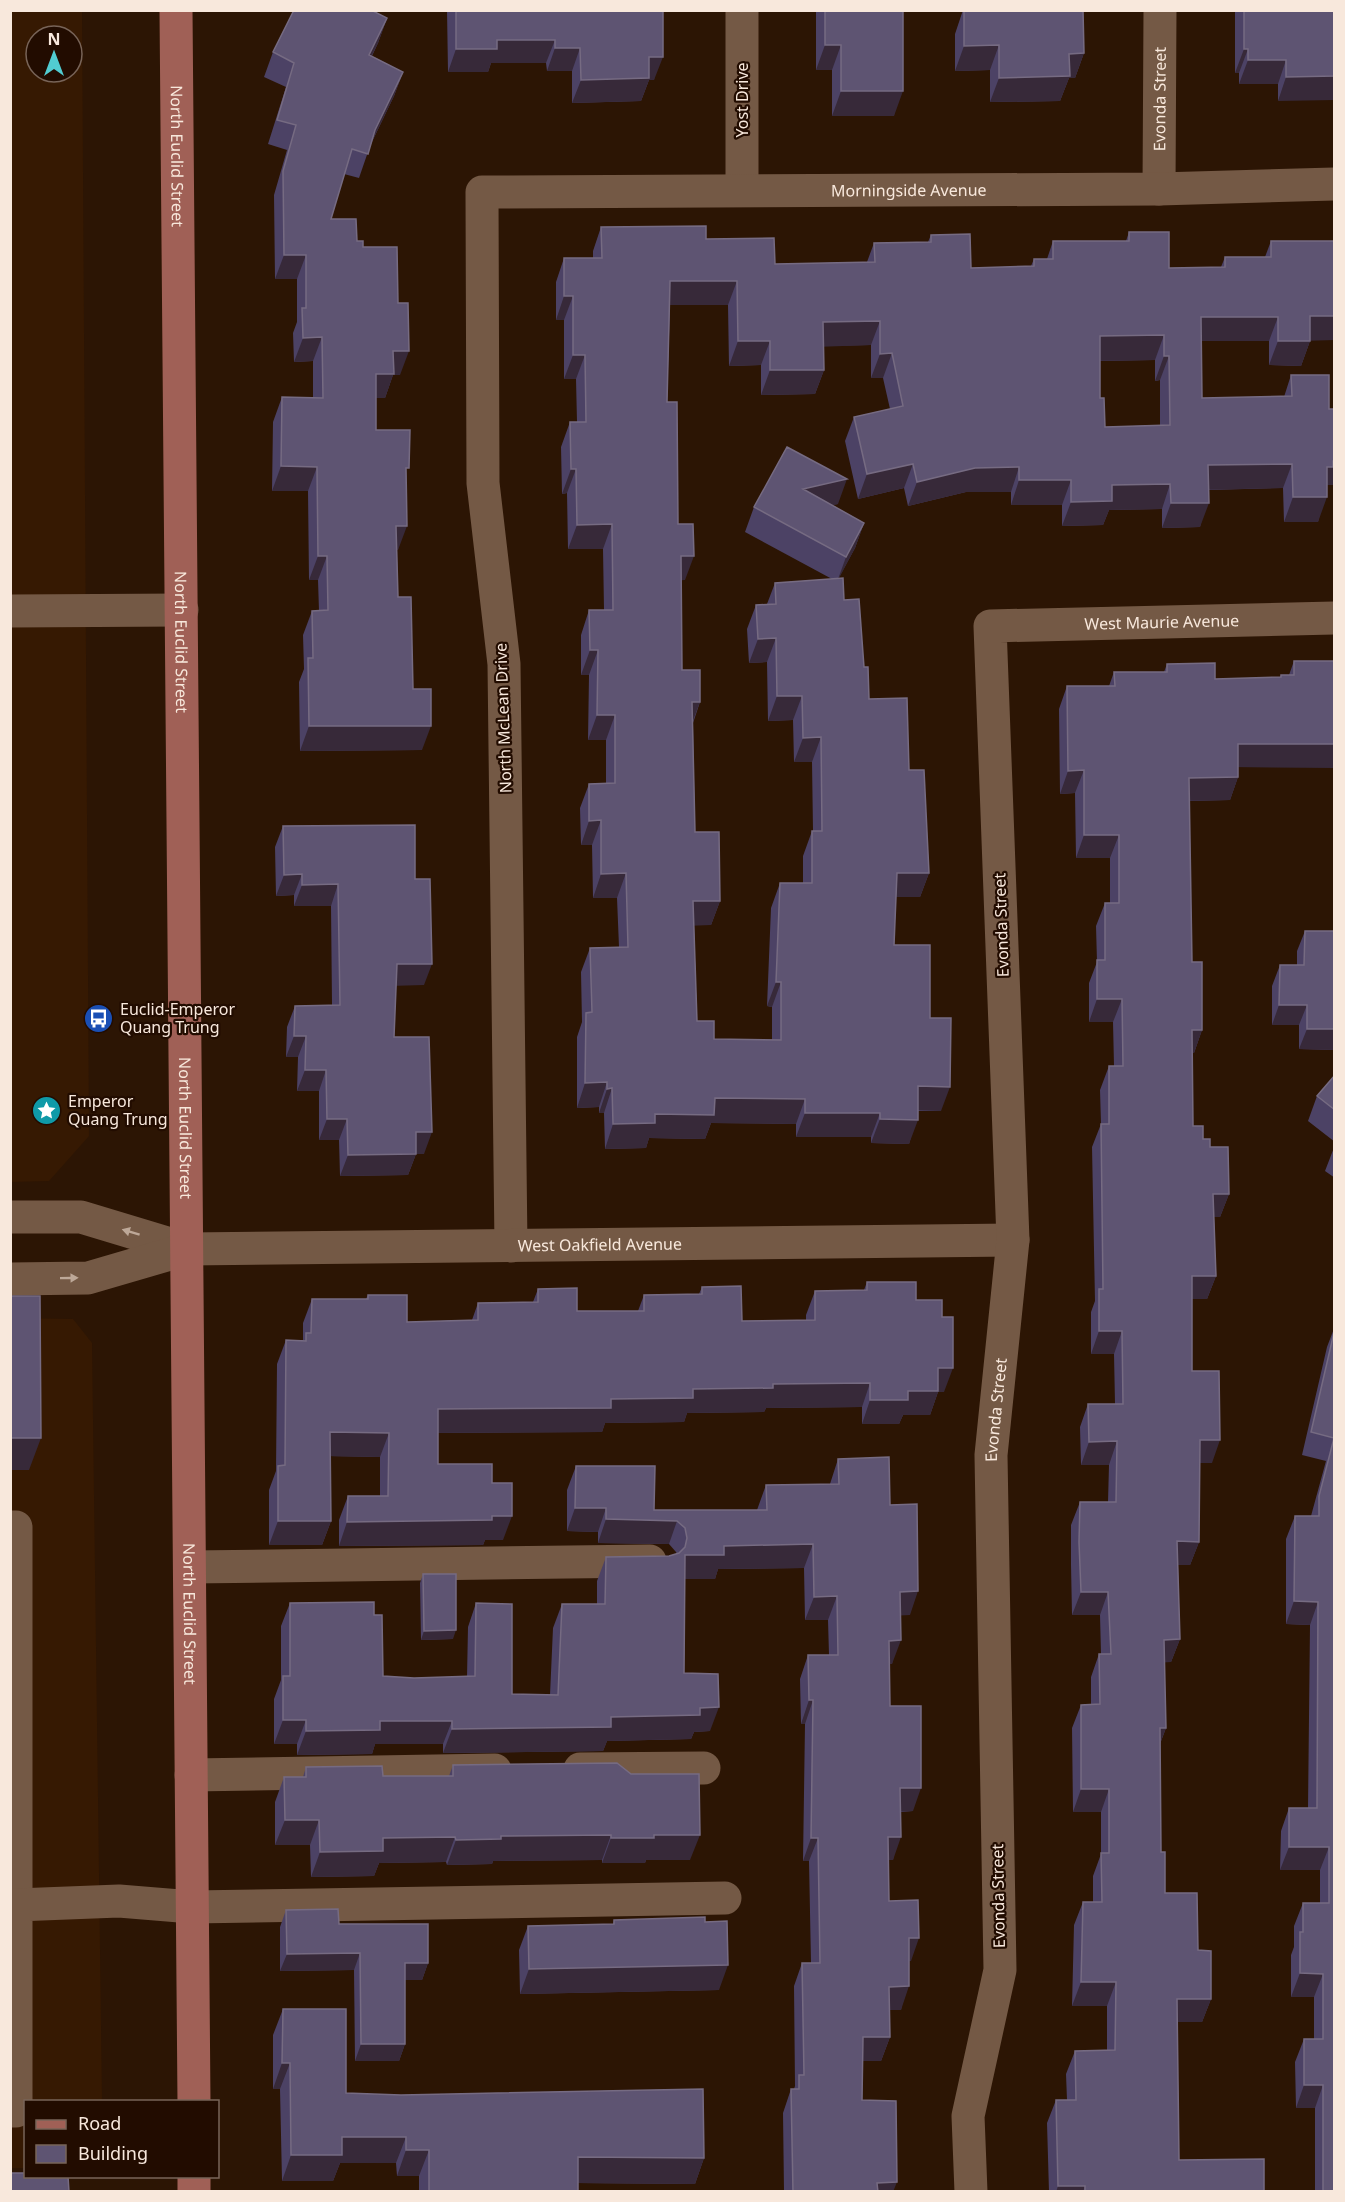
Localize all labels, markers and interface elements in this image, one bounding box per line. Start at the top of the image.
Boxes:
north arrow [24,24,84,84]
text: N [47,28,61,50]
street label: Evonda Street [1148,47,1171,151]
street label: Yost Drive [731,62,753,138]
street label: North Euclid Street [166,85,189,227]
street label: Morningside Avenue [831,179,987,201]
street label: North Euclid Street [170,571,193,713]
street label: West Maurie Avenue [1084,609,1239,635]
street label: North McLean Drive [489,642,517,794]
street label: Evonda Street [988,872,1014,977]
place label: Euclid-Emperor Quang Trung [120,998,235,1038]
bus stop icon: Euclid-Emperor Quang Trung [83,1002,115,1034]
street label: North Euclid Street [174,1057,197,1199]
place label: Emperor Quang Trung [68,1090,168,1130]
place icon: Emperor Quang Trung [31,1094,63,1126]
one-way arrow [121,1227,139,1236]
street label: West Oakfield Avenue [518,1233,682,1256]
one-way arrow [59,1273,78,1283]
street label: Evonda Street [980,1357,1012,1462]
street label: North Euclid Street [178,1543,201,1685]
street label: Evonda Street [986,1843,1010,1948]
legend [24,2100,219,2178]
text: Road [78,2111,121,2135]
text: Building [78,2141,148,2165]

